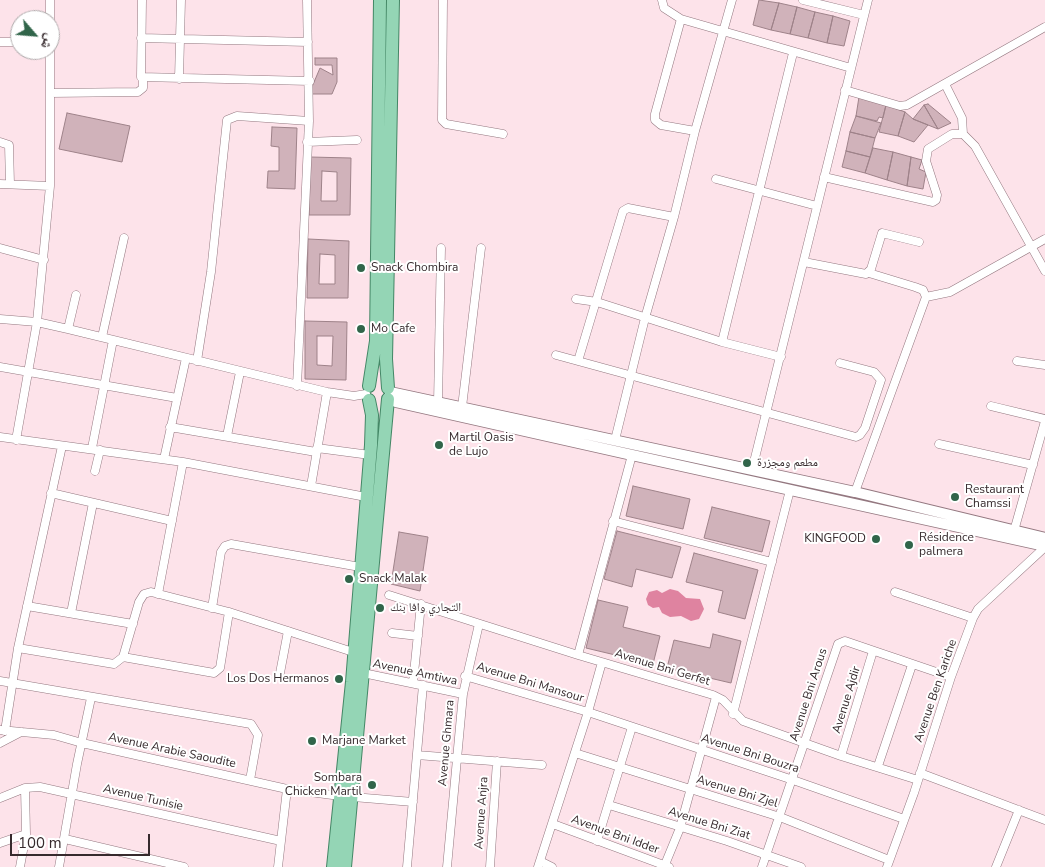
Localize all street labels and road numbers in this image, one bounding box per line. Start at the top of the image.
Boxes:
street label: Avenue Ben Kariche [912,638,960,744]
street label: Avenue Bni Gerfet [613,647,711,689]
street label: Avenue Bni Arous [787,647,831,743]
street label: Avenue Amtiwa [371,657,459,689]
street label: Avenue Bni Mansour [475,660,585,706]
street label: Avenue Ajdir [830,665,864,735]
street label: Avenue Ghmara [436,699,458,787]
street label: Avenue Arabie Saoudite [107,730,237,772]
street label: Avenue Bni Bouzra [699,731,801,777]
street label: Avenue Bni Zjel [694,773,780,811]
street label: Avenue Anjra [472,776,492,850]
street label: Avenue Tunisie [102,782,184,814]
street label: Avenue Bni Ziat [666,805,752,843]
street label: Avenue Bni Idder [569,812,661,858]

